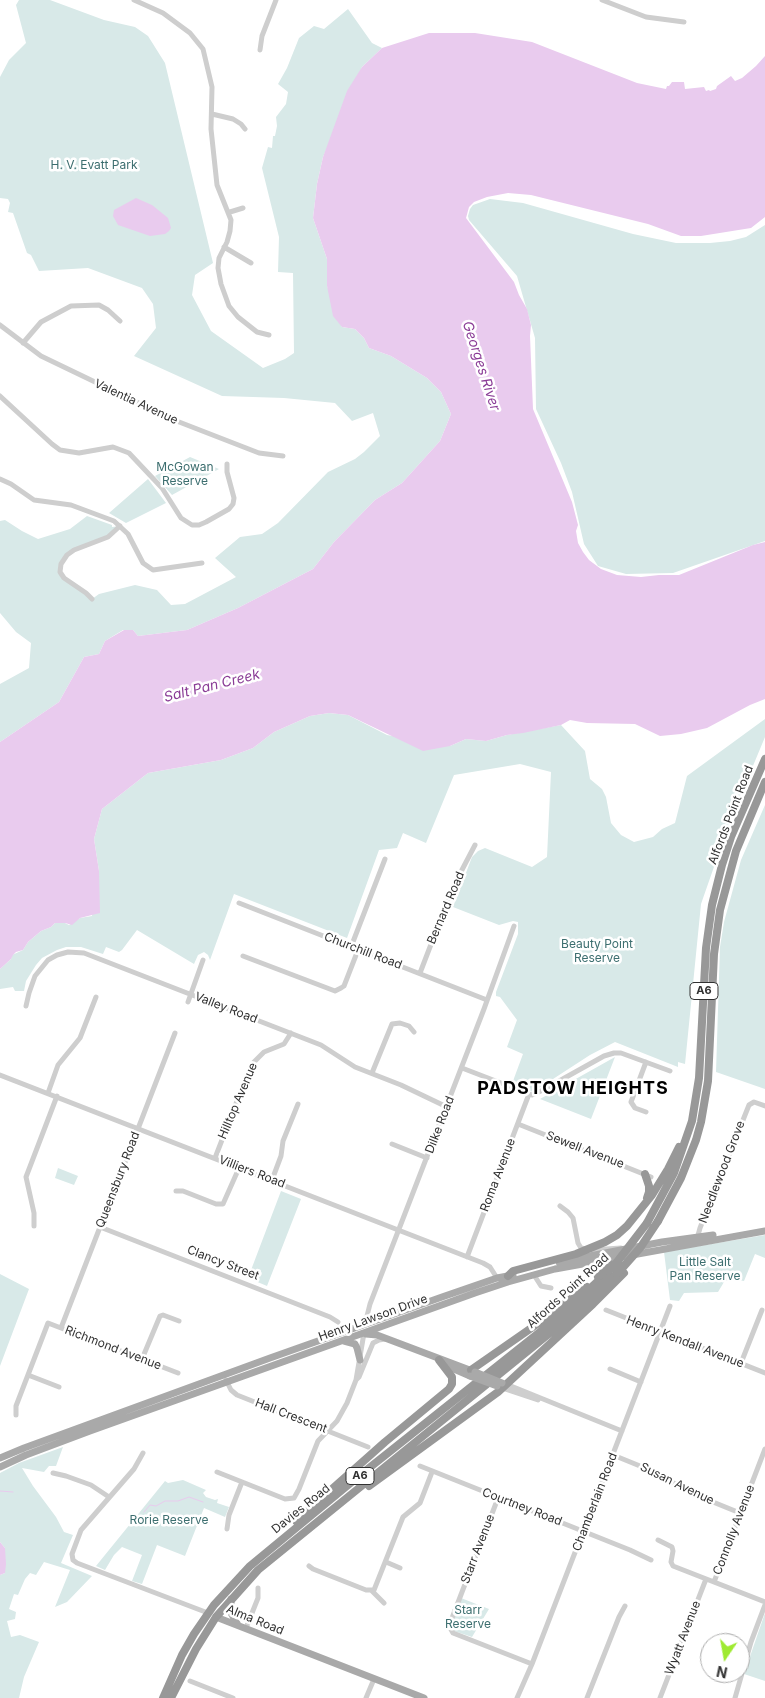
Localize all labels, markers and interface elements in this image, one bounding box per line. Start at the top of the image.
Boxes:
park label: H. V. Evatt Park [51,158,137,172]
water label: Georges River [459,319,503,413]
street label: Valentia Avenue [92,376,180,428]
park label: McGowan Reserve [156,460,214,488]
water label: Salt Pan Creek [162,666,262,706]
street label: Alfords Point Road [705,763,757,867]
street label: Bernard Road [424,870,468,946]
street label: Churchill Road [322,930,404,972]
park label: Beauty Point Reserve [561,937,633,965]
road number: A6 [690,982,718,999]
street label: Valley Road [193,989,259,1027]
street label: Hilltop Avenue [215,1061,261,1141]
district label: PADSTOW HEIGHTS [475,1078,671,1100]
street label: Dilke Road [423,1094,457,1156]
street label: Needlewood Grove [696,1119,748,1225]
street label: Sewell Avenue [544,1129,626,1171]
street label: Queensbury Road [93,1130,143,1230]
street label: Roma Avenue [477,1136,519,1214]
street label: Villiers Road [217,1153,287,1191]
street label: Clancy Street [185,1243,261,1283]
street label: Alfords Point Road [524,1251,612,1331]
park label: Little Salt Pan Reserve [670,1255,740,1283]
street label: Henry Lawson Drive [317,1292,429,1344]
street label: Henry Kendall Avenue [624,1313,746,1371]
street label: Richmond Avenue [63,1323,163,1373]
street label: Hall Crescent [253,1396,329,1436]
street label: Chamberlain Road [570,1451,620,1553]
street label: Susan Avenue [638,1460,716,1508]
road number: A6 [346,1468,374,1484]
street label: Davies Road [269,1481,333,1537]
street label: Connolly Avenue [710,1483,758,1577]
street label: Courtney Road [480,1485,564,1529]
street label: Starr Avenue [458,1512,498,1586]
park label: Rorie Reserve [130,1513,208,1527]
street label: Wyatt Avenue [662,1599,704,1677]
street label: Alma Road [224,1602,286,1638]
park label: Starr Reserve [445,1603,491,1631]
north arrow [700,1633,750,1683]
text: N [715,1663,729,1682]

